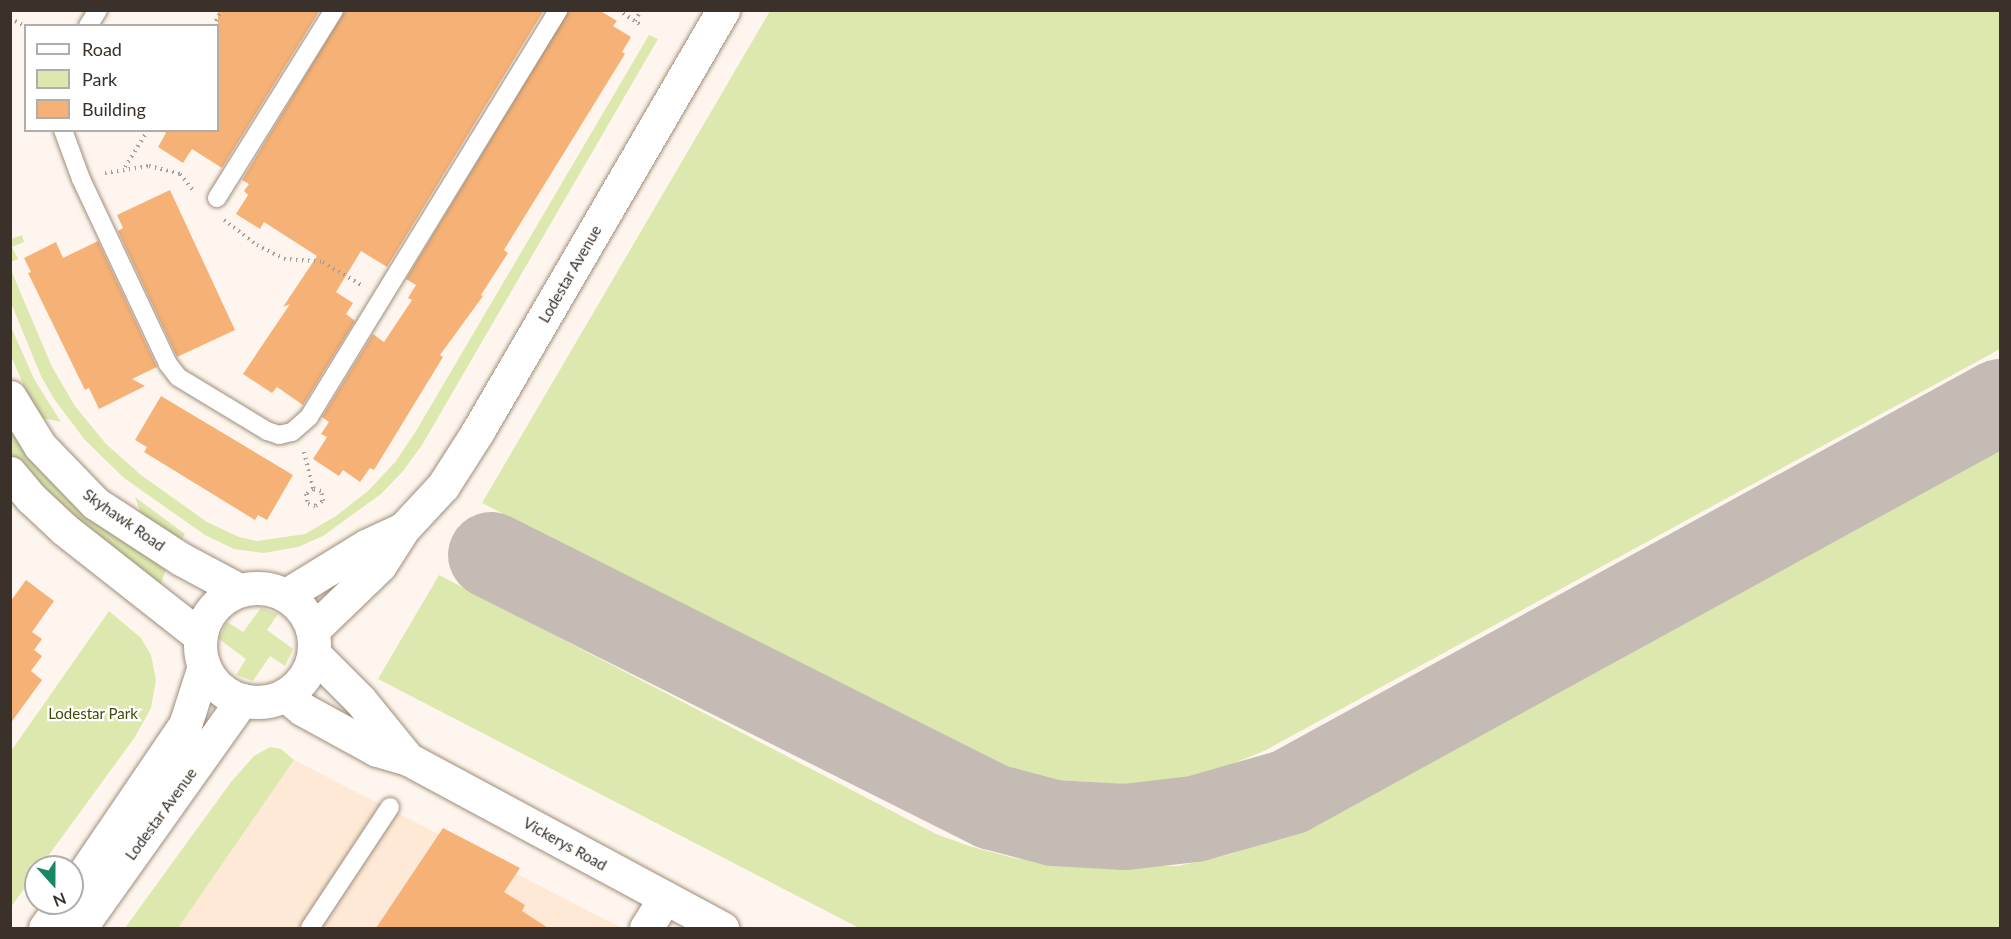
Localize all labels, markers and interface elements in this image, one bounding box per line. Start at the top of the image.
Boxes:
legend [24,24,219,132]
text: Road [82,38,122,60]
text: Park [82,68,117,90]
text: Building [82,98,146,120]
street label: Lodestar Avenue [535,222,605,326]
street label: Skyhawk Road [80,485,168,555]
park label: Lodestar Park [48,705,138,723]
street label: Lodestar Avenue [121,764,201,864]
street label: Vickerys Road [520,814,610,874]
north arrow [24,855,84,915]
text: N [51,889,69,911]

